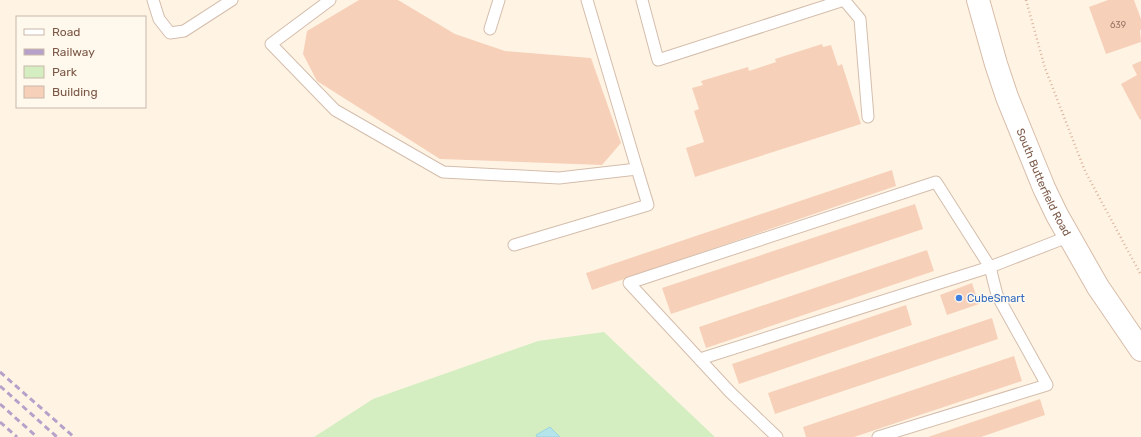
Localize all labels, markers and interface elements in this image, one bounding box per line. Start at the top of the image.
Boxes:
legend [16,16,146,108]
house number: 639 [1110,20,1126,30]
text: Road [52,25,80,39]
text: Railway [52,45,95,59]
text: Park [52,65,78,79]
text: Building [52,85,98,99]
street label: South Butterfield Road [1013,127,1074,238]
place label: CubeSmart [967,292,1026,305]
marker: CubeSmart [954,293,964,303]

